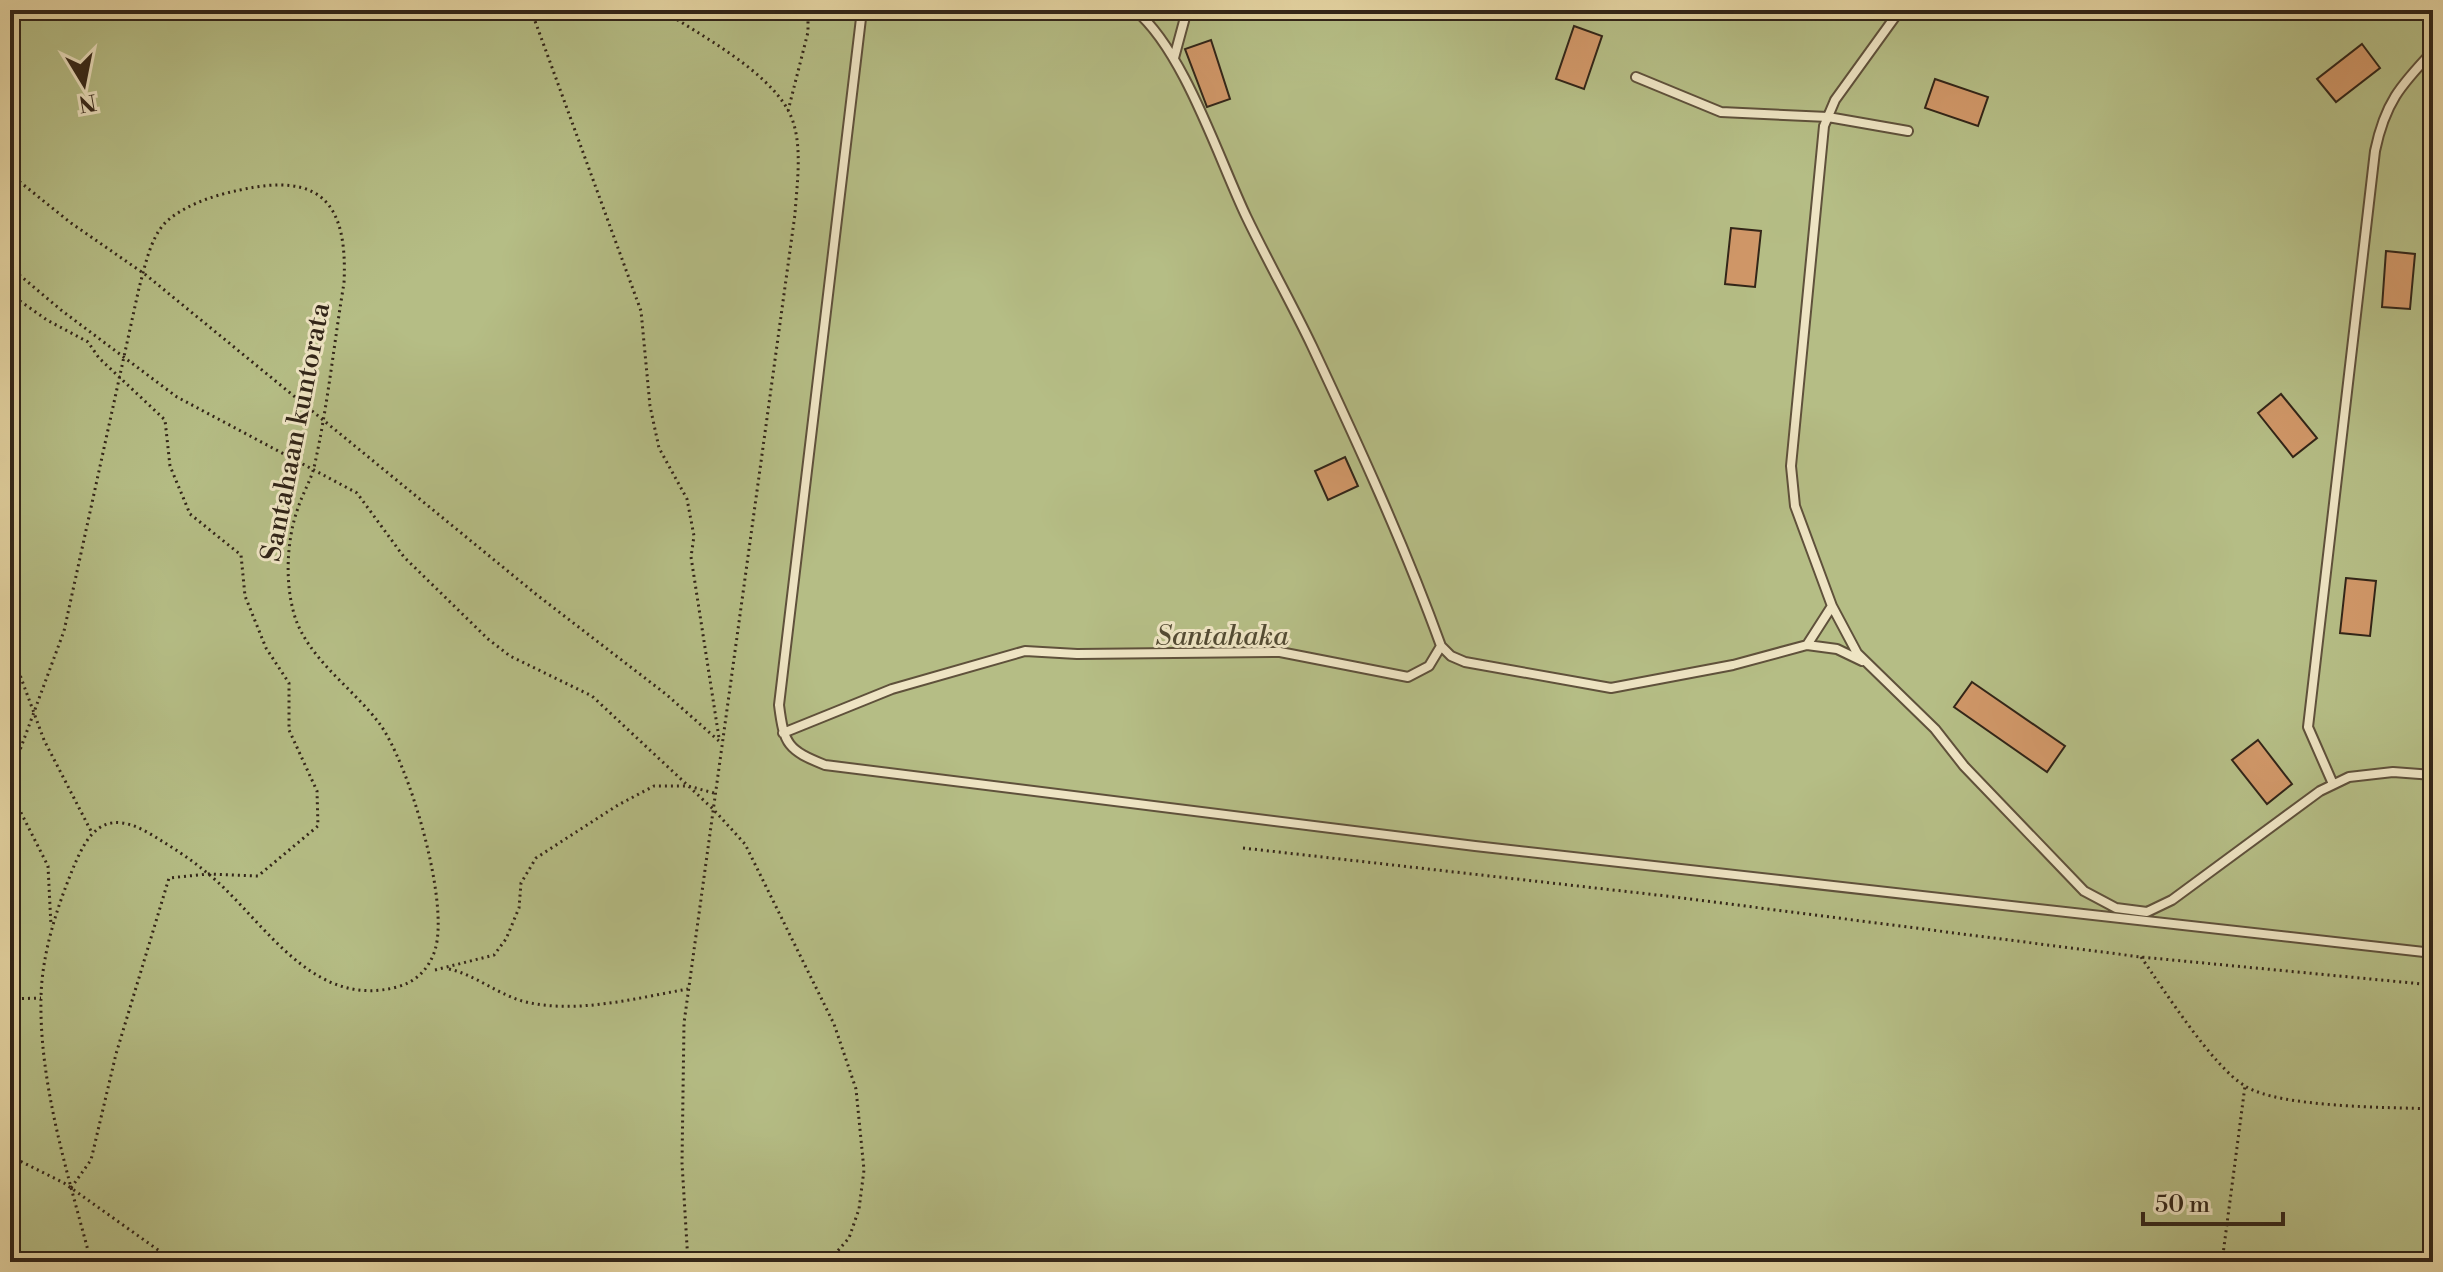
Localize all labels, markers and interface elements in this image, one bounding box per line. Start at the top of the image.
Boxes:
north arrow [44,44,124,124]
text: N [76,87,98,117]
street label: Santahaan kuntorata [254,299,338,564]
park label: Santahaka [1155,619,1289,654]
scale bar [2143,1176,2283,1226]
text: 50 m [2155,1190,2210,1220]

